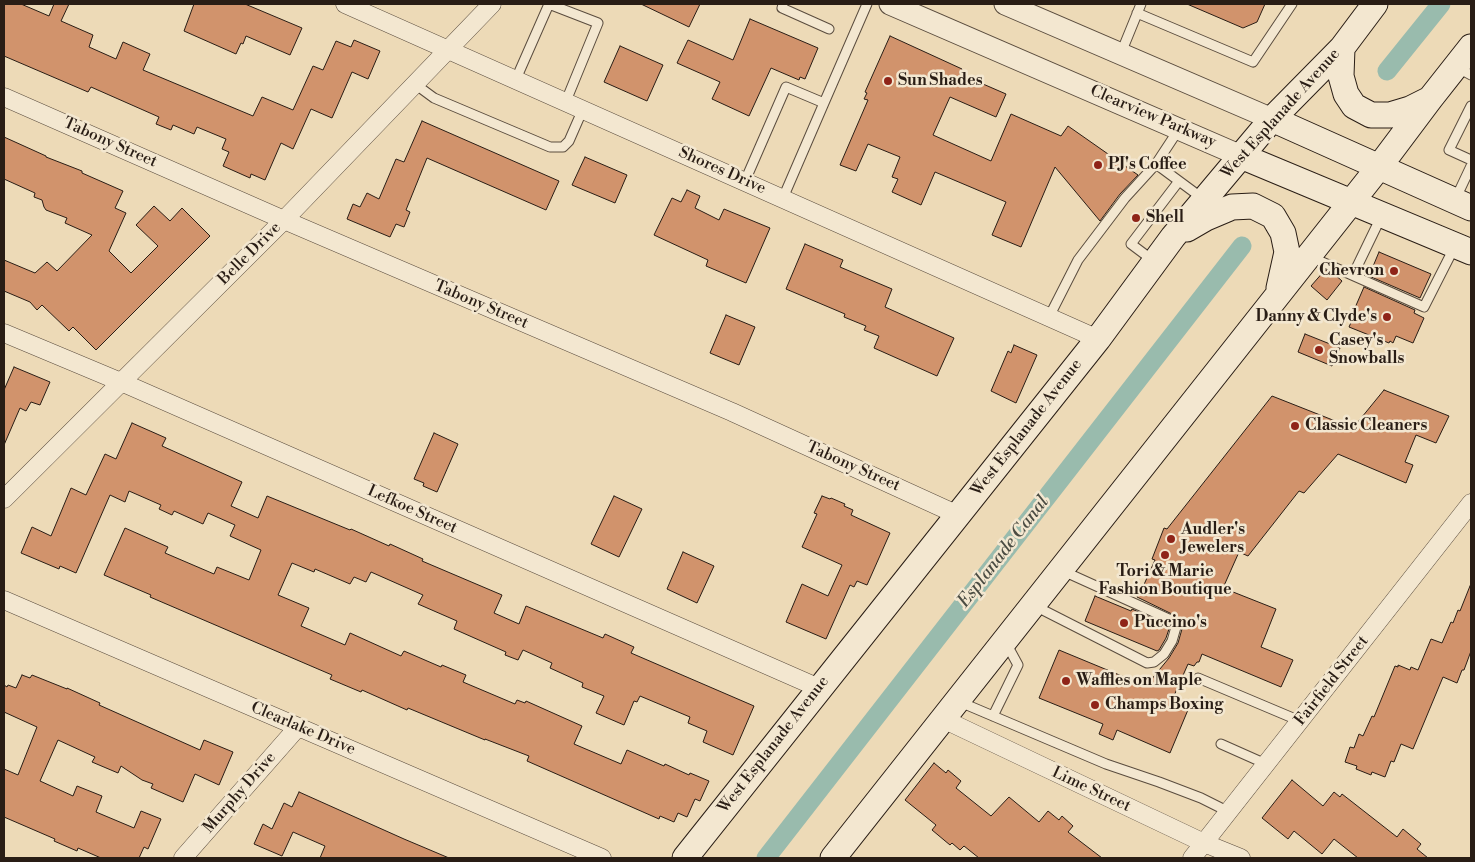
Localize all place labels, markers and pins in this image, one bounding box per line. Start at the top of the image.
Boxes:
place label: Sun Shades [898,71,983,91]
marker: Sun Shades [882,75,894,87]
place label: PJ's Coffee [1108,155,1187,175]
marker: PJ's Coffee [1092,159,1104,171]
place label: Shell [1146,208,1184,228]
marker: Shell [1130,212,1142,224]
place label: Chevron [1319,261,1384,281]
marker: Chevron [1388,265,1400,277]
place label: Danny & Clyde's [1255,307,1377,327]
marker: Danny & Clyde's [1381,311,1393,323]
place label: Casey's Snowballs [1329,331,1404,369]
marker: Casey's Snowballs [1313,344,1325,356]
place label: Classic Cleaners [1305,416,1427,436]
marker: Classic Cleaners [1289,420,1301,432]
place label: Audler's Jewelers [1181,520,1245,558]
marker: Audler's Jewelers [1165,533,1177,545]
marker: Tori & Marie Fashion Boutique [1159,549,1171,561]
place label: Tori & Marie Fashion Boutique [1098,562,1232,600]
place label: Puccino's [1134,613,1207,633]
marker: Puccino's [1118,617,1130,629]
place label: Waffles on Maple [1076,671,1202,691]
marker: Waffles on Maple [1060,675,1072,687]
place label: Champs Boxing [1105,695,1223,715]
marker: Champs Boxing [1089,699,1101,711]

